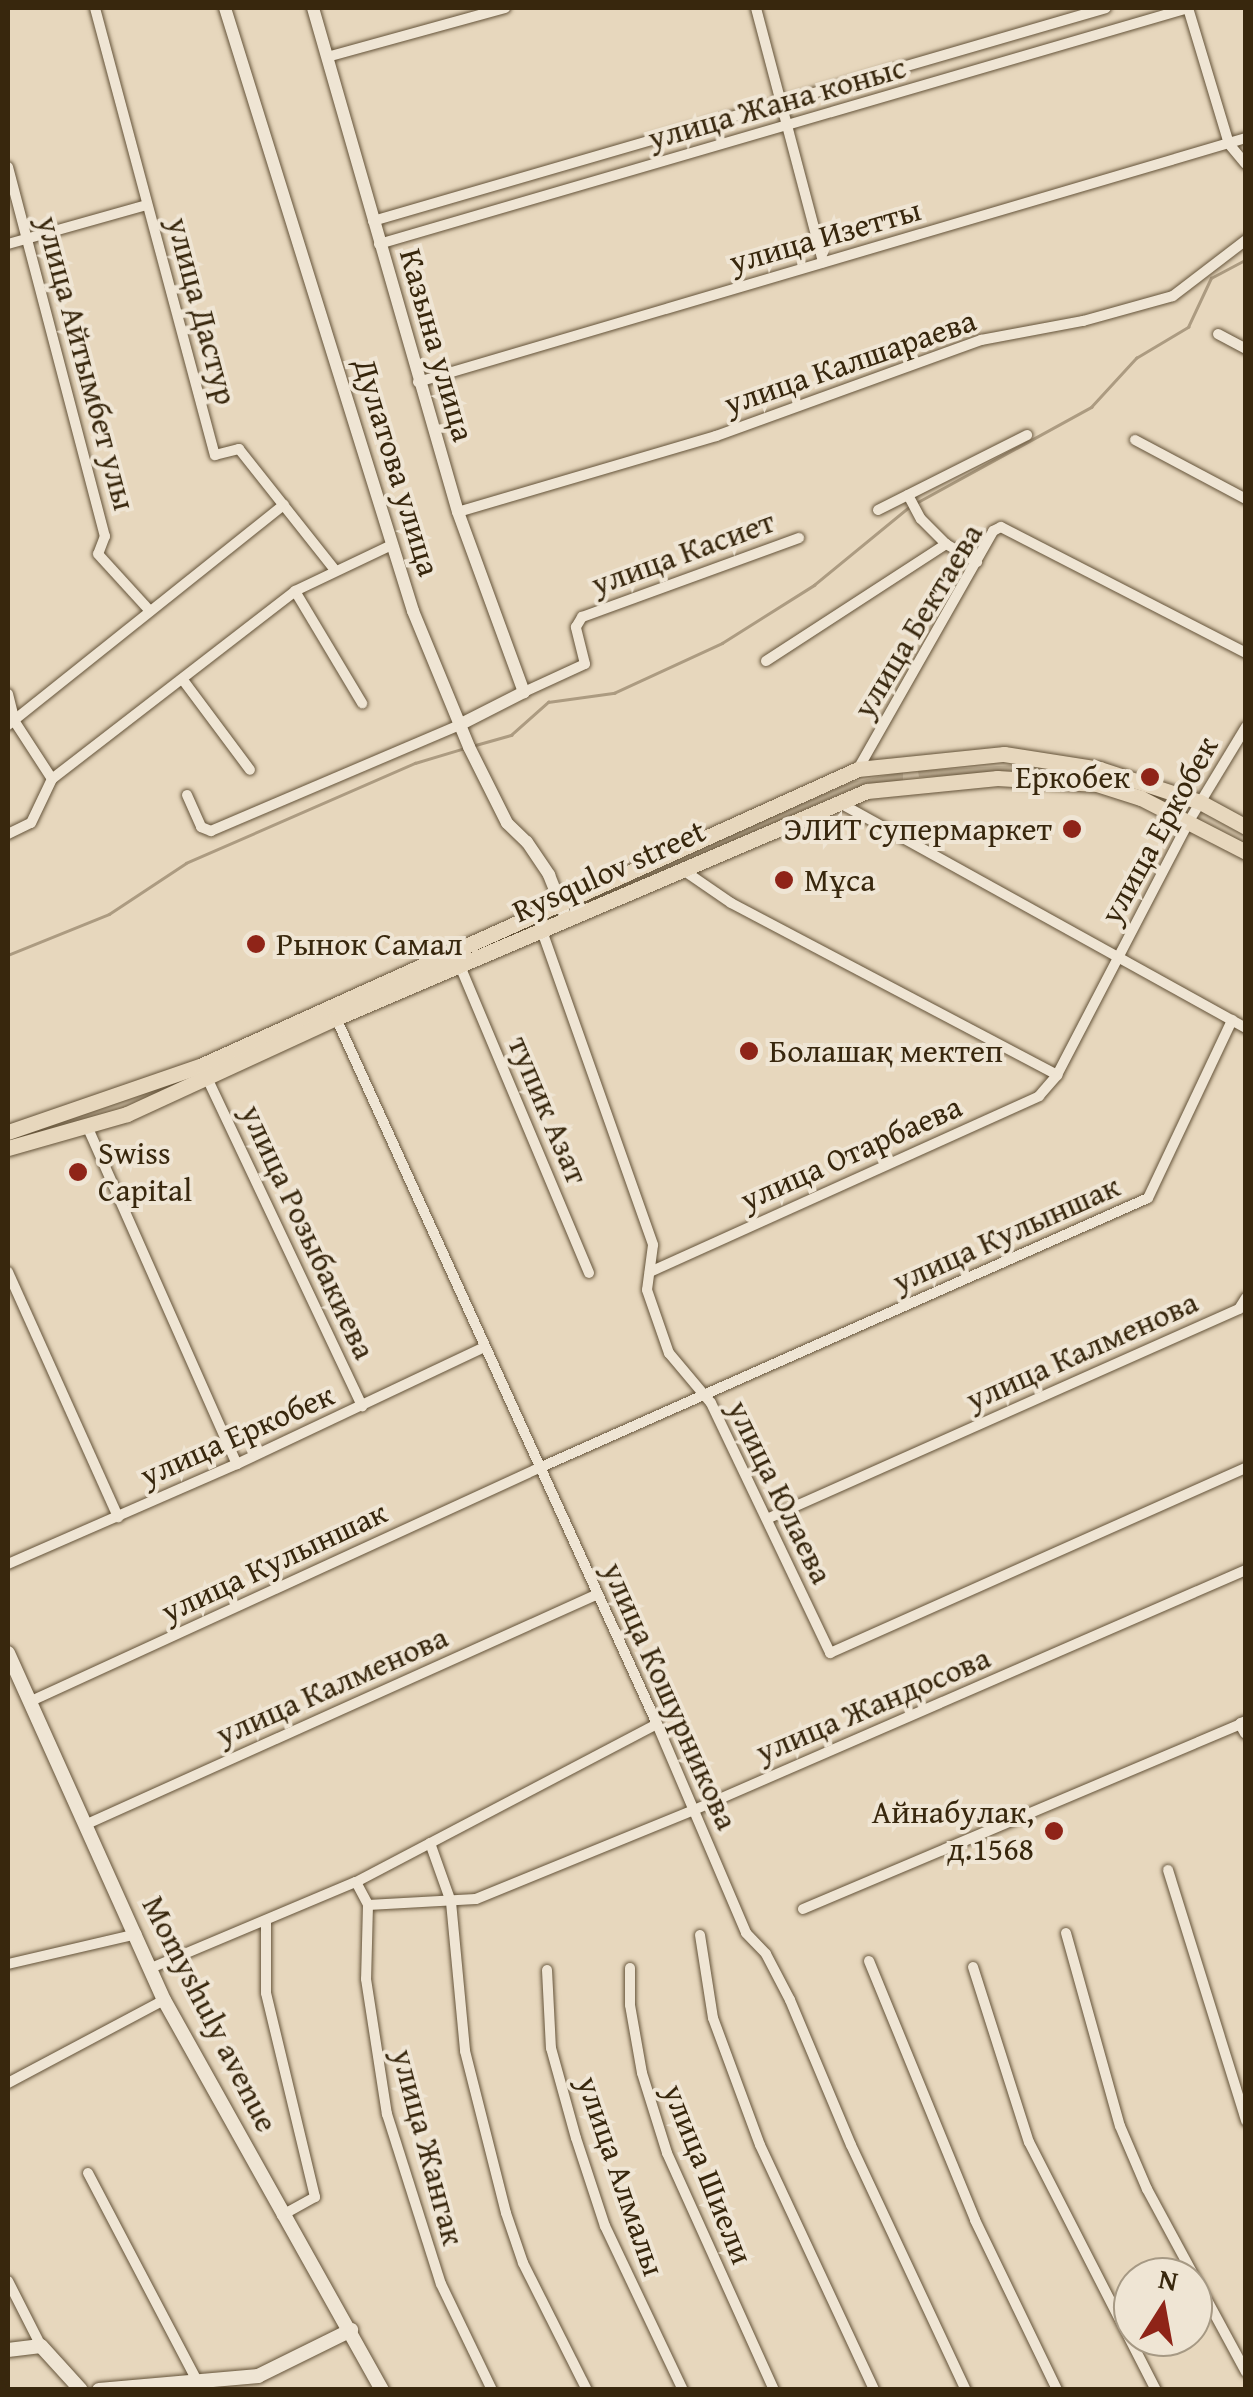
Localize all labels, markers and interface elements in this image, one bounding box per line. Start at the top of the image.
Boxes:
street label: улица Жана коныс [644,48,910,158]
street label: улица Изетты [725,190,925,282]
street label: улица Айтымбет улы [28,212,144,514]
street label: улица Дастур [159,213,245,409]
street label: Казына улица [391,244,483,446]
street label: улица Калшараева [719,301,981,423]
street label: Дулатова улица [346,353,448,581]
street label: улица Касиет [586,502,780,604]
street label: улица Бектаева [845,517,991,725]
street label: улица Еркобек [1092,730,1226,930]
place label: Еркобек [1015,758,1130,796]
marker: Еркобек [1139,766,1161,788]
place label: ЭЛИТ супермаркет [783,810,1052,848]
street label: Rysqulov street [507,811,711,931]
marker: ЭЛИТ супермаркет [1061,818,1083,840]
place label: Мұса [804,861,875,899]
marker: Мұса [773,869,795,891]
place label: Рынок Самал [276,925,463,963]
marker: Рынок Самал [245,933,267,955]
street label: тупик Азат [500,1030,596,1190]
place label: Болашақ мектеп [769,1032,1003,1070]
marker: Болашақ мектеп [738,1040,760,1062]
street label: улица Отарбаева [734,1087,968,1219]
street label: улица Розыбакиева [232,1099,384,1365]
place label: Swiss Capital [98,1135,192,1210]
marker: Swiss Capital [67,1161,89,1183]
street label: улица Кулыншак [887,1167,1125,1301]
street label: улица Калменова [960,1283,1204,1419]
street label: улица Еркобек [134,1375,340,1495]
street label: улица Юлаева [719,1394,841,1590]
street label: улица Кулыншак [155,1493,393,1631]
street label: улица Кошурникова [594,1556,746,1836]
street label: улица Калменова [210,1618,454,1754]
street label: улица Жандосова [750,1638,996,1772]
place label: Айнабулак, д.1568 [872,1794,1034,1869]
marker: Айнабулак, д.1568 [1043,1820,1065,1842]
street label: Momyshuly avenue [134,1890,286,2138]
street label: улица Жангак [383,2045,473,2249]
street label: улица Алмалы [569,2071,673,2281]
street label: улица Шиели [654,2078,762,2270]
north arrow [1113,2257,1213,2357]
text: N [1155,2257,1182,2301]

